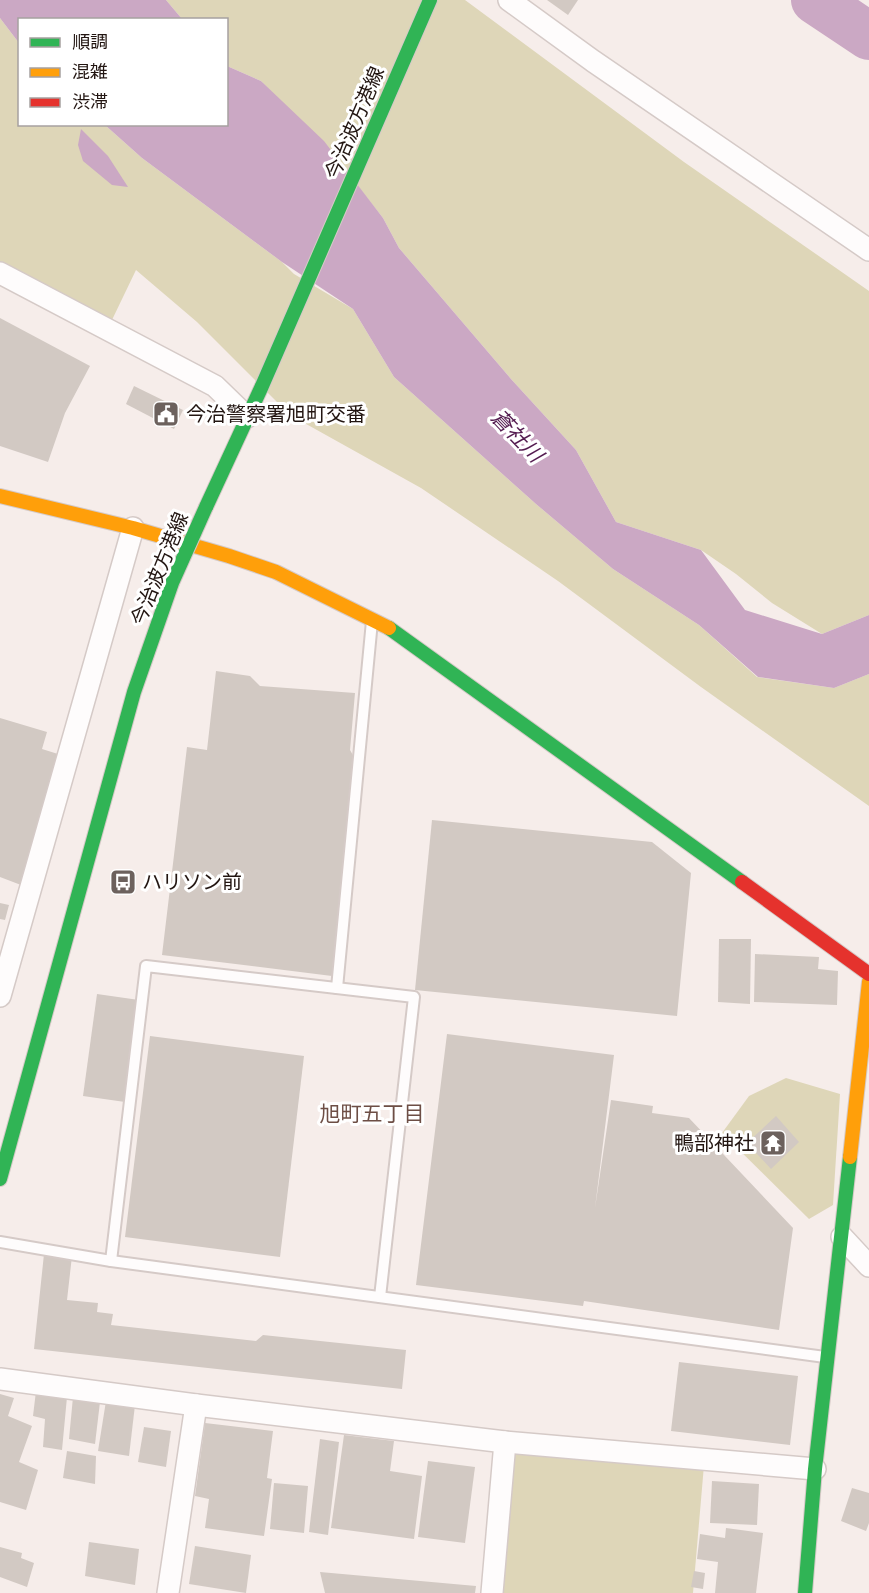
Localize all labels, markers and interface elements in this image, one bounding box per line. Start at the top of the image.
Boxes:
legend [18,18,228,126]
text: 順調 [72,31,108,53]
text: 混雑 [72,61,108,83]
street label: 今治波方港線 [321,63,389,183]
text: 渋滞 [72,91,108,113]
public building icon: 今治警察署旭町交番 [151,399,181,429]
place label: 今治警察署旭町交番 [186,403,366,426]
water label: 蒼社川 [486,405,549,468]
street label: 今治波方港線 [127,509,193,629]
bus stop icon: ハリソン前 [108,867,138,897]
place label: ハリソン前 [142,871,242,894]
district label: 旭町五丁目 [320,1102,425,1126]
temple icon: 鴨部神社 [758,1128,788,1158]
place label: 鴨部神社 [674,1132,754,1155]

